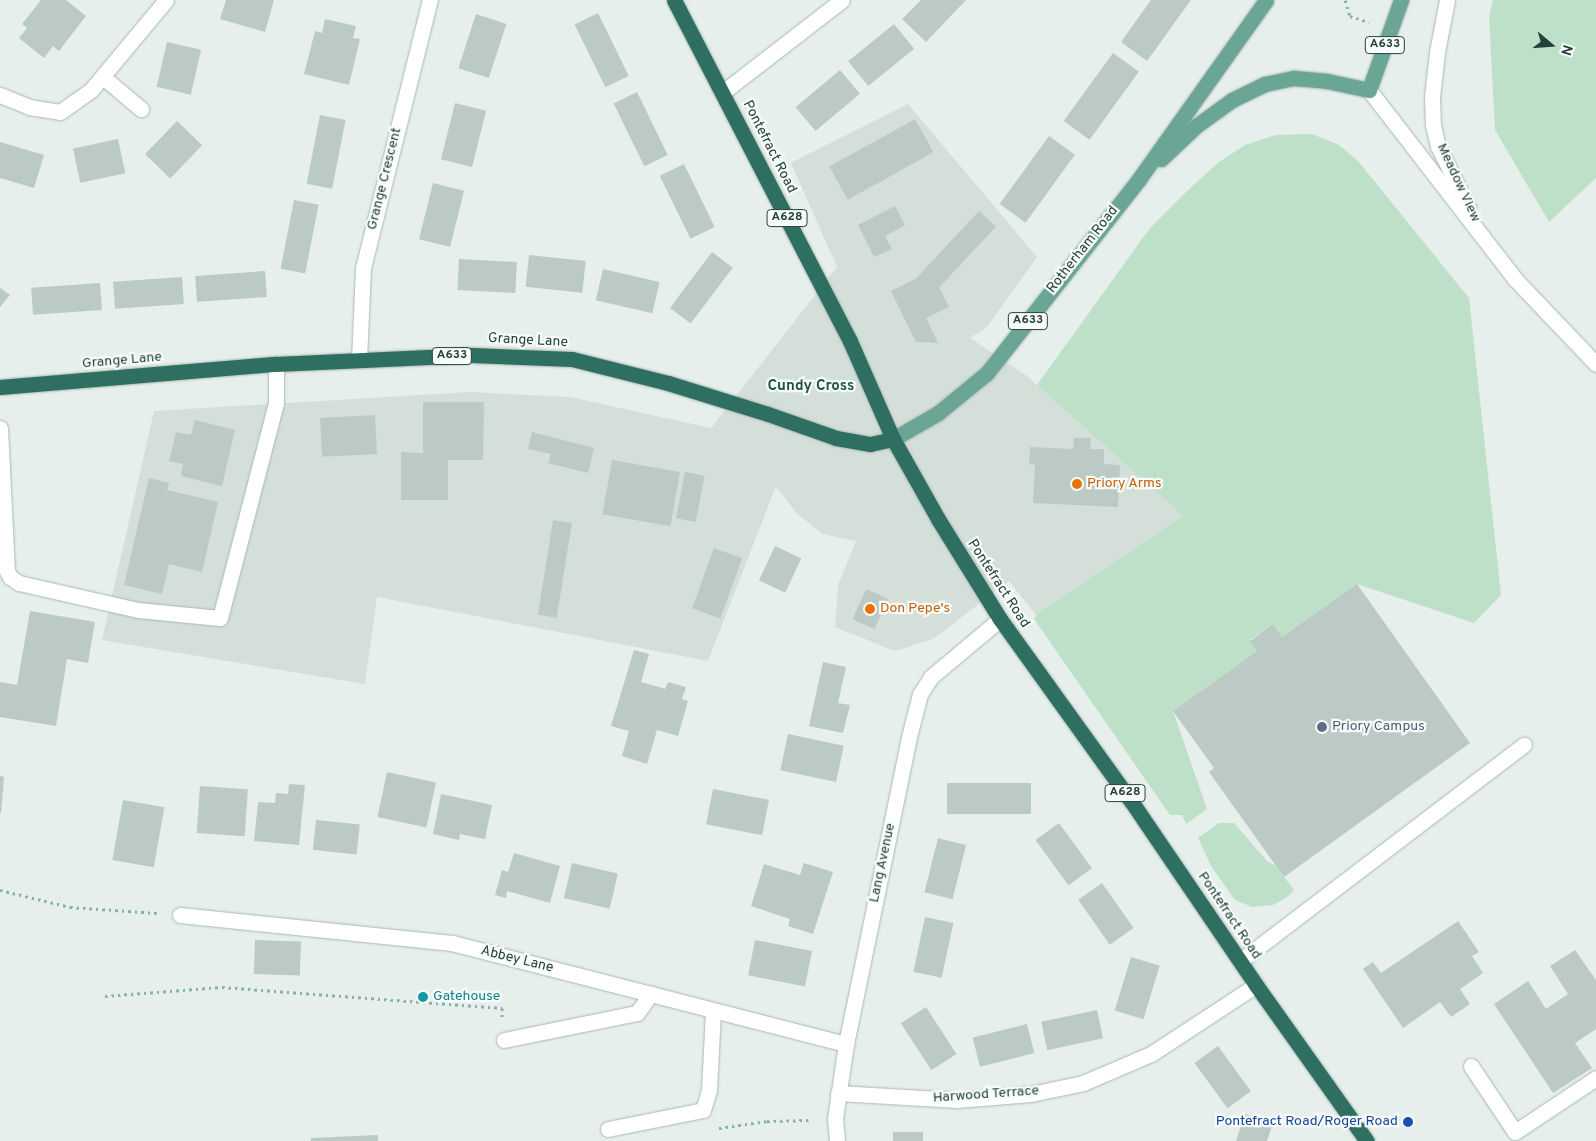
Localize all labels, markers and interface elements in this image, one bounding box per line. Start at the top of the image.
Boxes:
north arrow [1526,20,1576,70]
road number: A633 [1364,36,1406,54]
text: N [1556,42,1575,57]
street label: Pontefract Road [738,98,800,196]
street label: Grange Crescent [364,126,406,232]
street label: Meadow View [1432,141,1484,225]
street label: Rotherham Road [1044,203,1122,297]
road number: A628 [766,208,808,228]
road number: A633 [1007,312,1049,331]
street label: Grange Lane [488,331,568,351]
road number: A633 [431,346,473,366]
street label: Grange Lane [81,349,163,373]
district label: Cundy Cross [768,378,854,396]
place label: Priory Arms [1087,476,1162,492]
marker: Priory Arms [1071,478,1083,490]
street label: Pontefract Road [963,537,1033,631]
place label: Don Pepe's [880,601,950,617]
marker: Don Pepe's [864,603,876,615]
place label: Priory Campus [1332,719,1425,735]
marker: Priory Campus [1316,721,1328,733]
road number: A628 [1104,784,1146,802]
street label: Lang Avenue [866,821,900,905]
street label: Pontefract Road [1194,869,1264,963]
street label: Abbey Lane [479,943,555,977]
place label: Gatehouse [433,989,500,1005]
marker: Gatehouse [417,991,429,1003]
street label: Harwood Terrace [932,1083,1040,1107]
place label: Pontefract Road/Roger Road [1216,1114,1398,1130]
marker: Pontefract Road/Roger Road [1402,1116,1414,1128]

